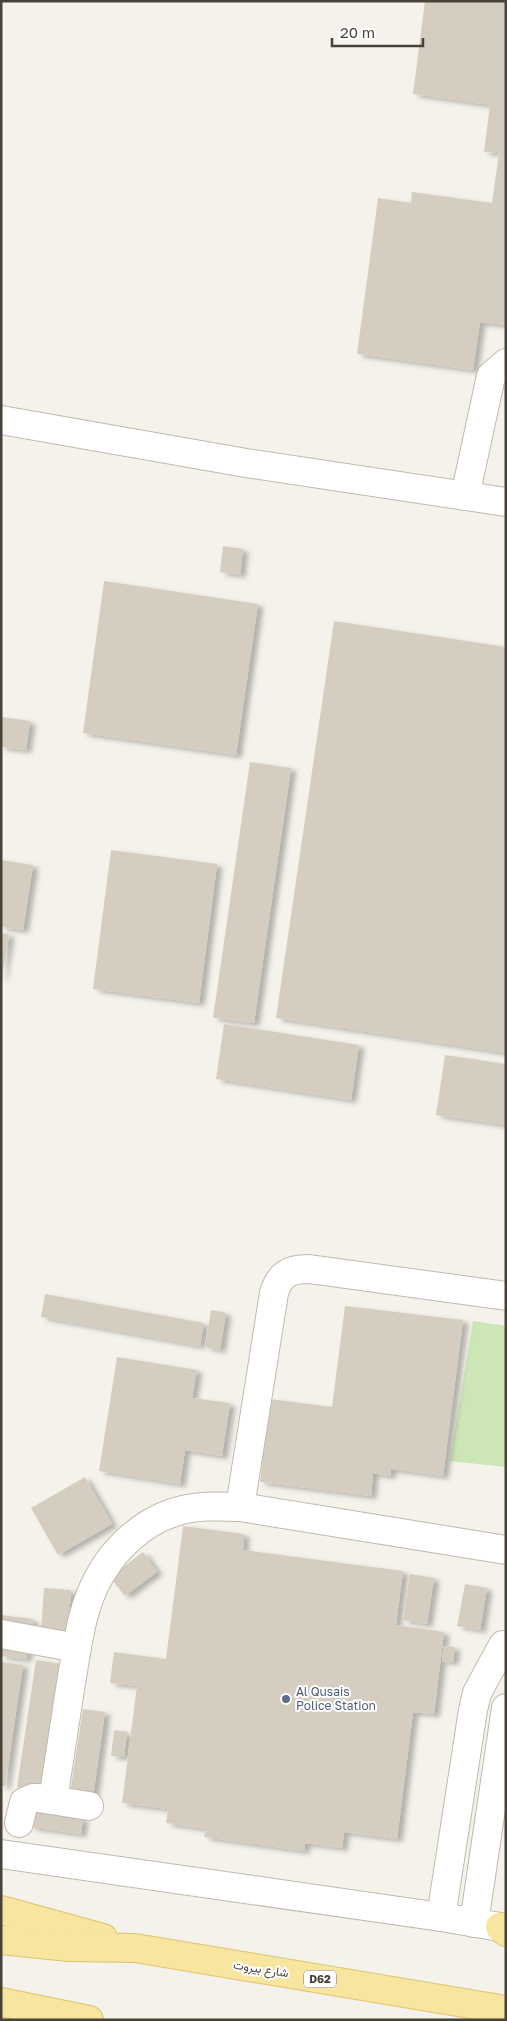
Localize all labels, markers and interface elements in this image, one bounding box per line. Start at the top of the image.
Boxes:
scale bar [332,15,423,47]
text: 20 m [340,23,375,41]
place label: Al Qusais Police Station [296,1684,376,1713]
marker: Al Qusais Police Station [280,1693,292,1705]
street label: شارع بيروت [232,1957,290,1982]
road number: D62 [304,1970,336,1988]

